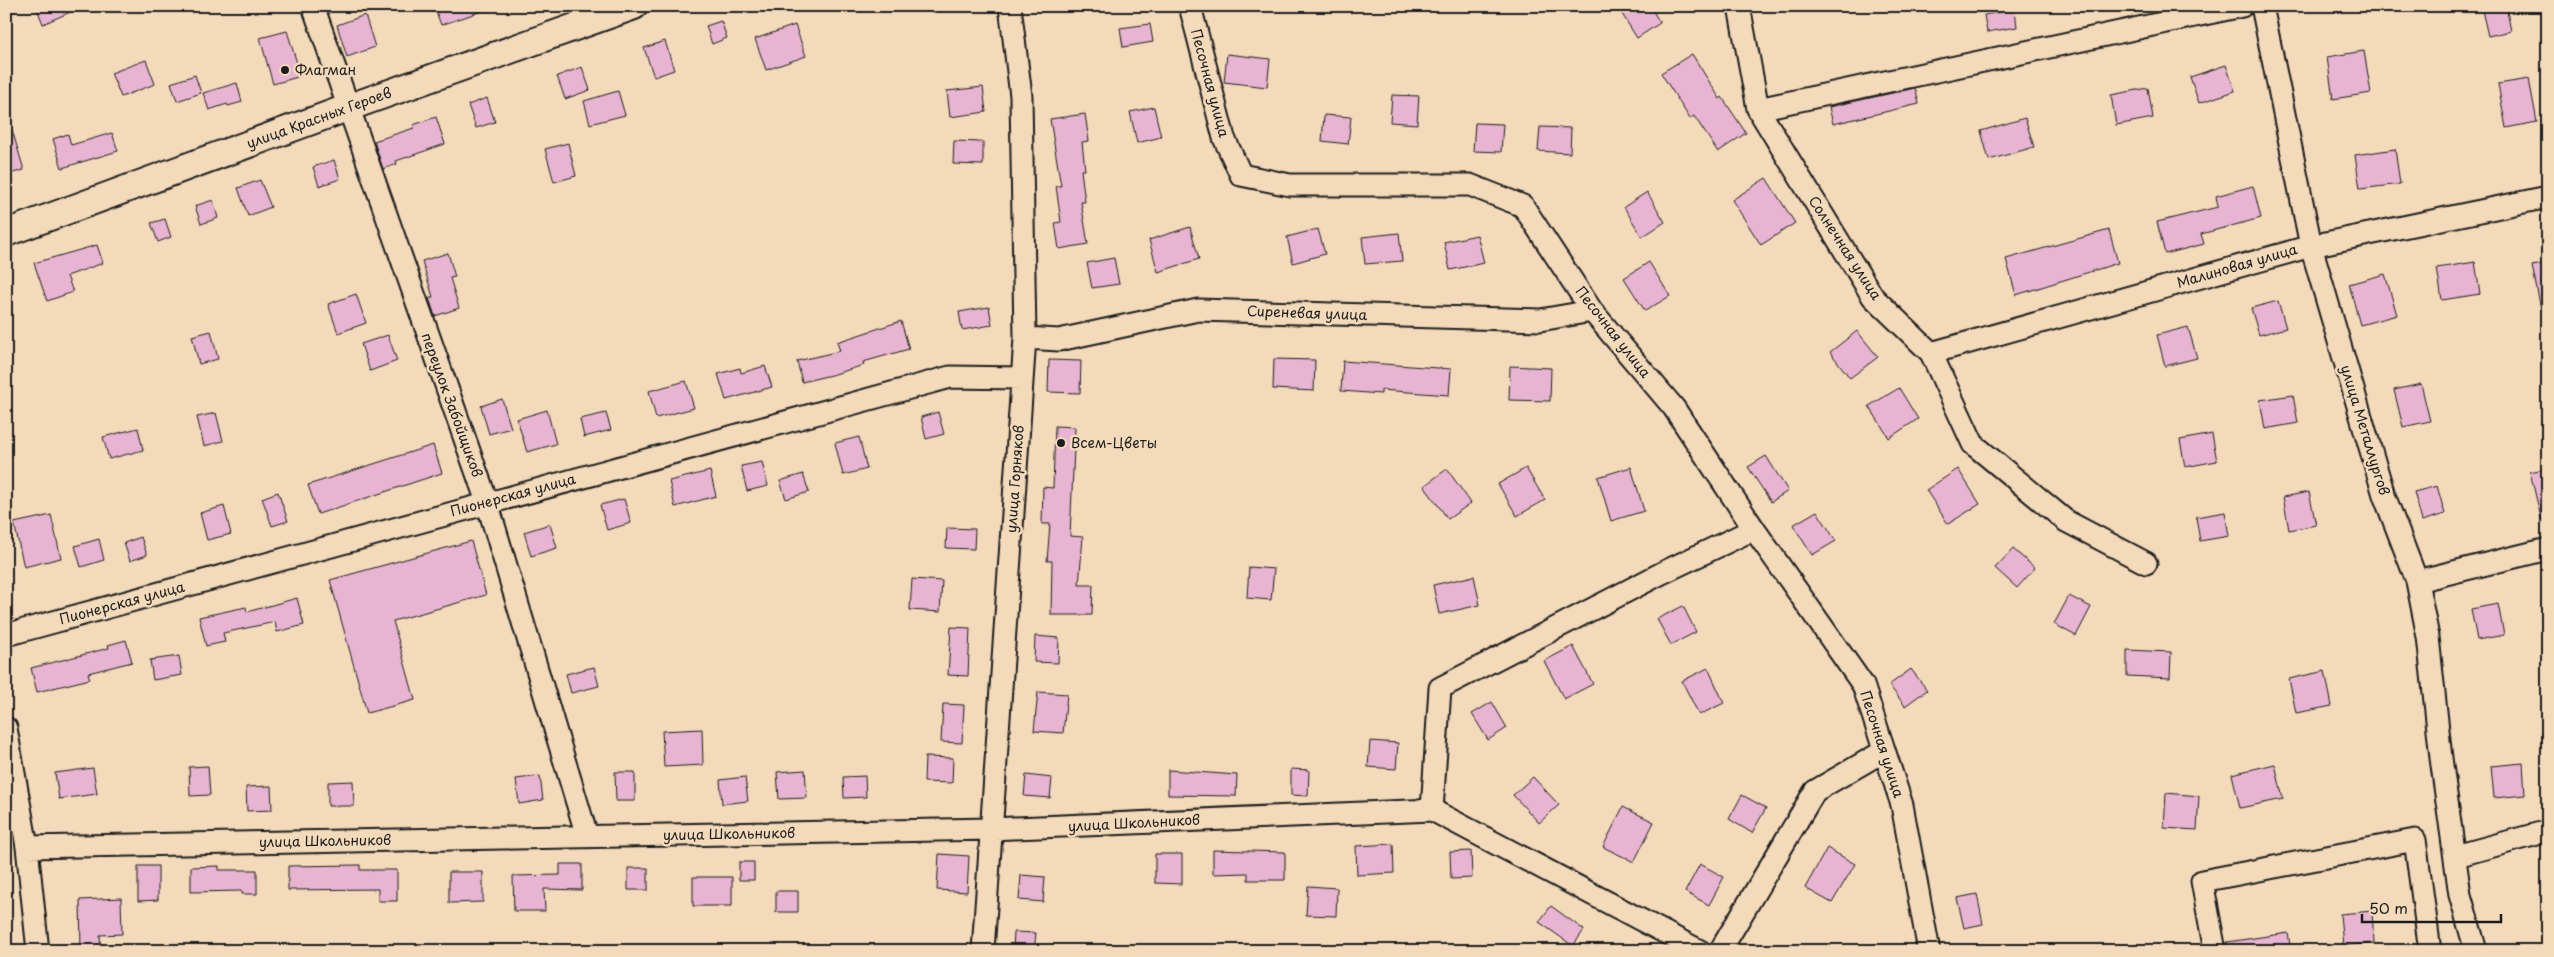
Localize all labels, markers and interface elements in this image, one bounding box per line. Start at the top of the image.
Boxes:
street label: Песочная улица [1186,26,1235,140]
place label: Флагман [295,59,356,80]
marker: Флагман [279,64,291,76]
street label: улица Красных Героев [243,81,394,154]
street label: Солнечная улица [1804,191,1887,304]
street label: Малиновая улица [2174,238,2300,293]
street label: Песочная улица [1571,281,1656,382]
street label: Сиреневая улица [1246,300,1368,325]
street label: переулок Забойщиков [417,330,488,480]
street label: улица Металлургов [2336,362,2395,498]
street label: улица Горняков [1000,424,1029,534]
place label: Всем-Цветы [1071,432,1157,453]
marker: Всем-Цветы [1055,437,1067,449]
street label: Пионерская улица [448,468,578,521]
street label: Пионерская улица [57,576,187,629]
street label: Песочная улица [1855,688,1910,800]
street label: улица Школьников [1067,809,1201,836]
street label: улица Школьников [663,822,795,845]
street label: улица Школьников [259,829,391,852]
scale bar [2362,892,2500,924]
text: 50 m [2369,896,2408,919]

